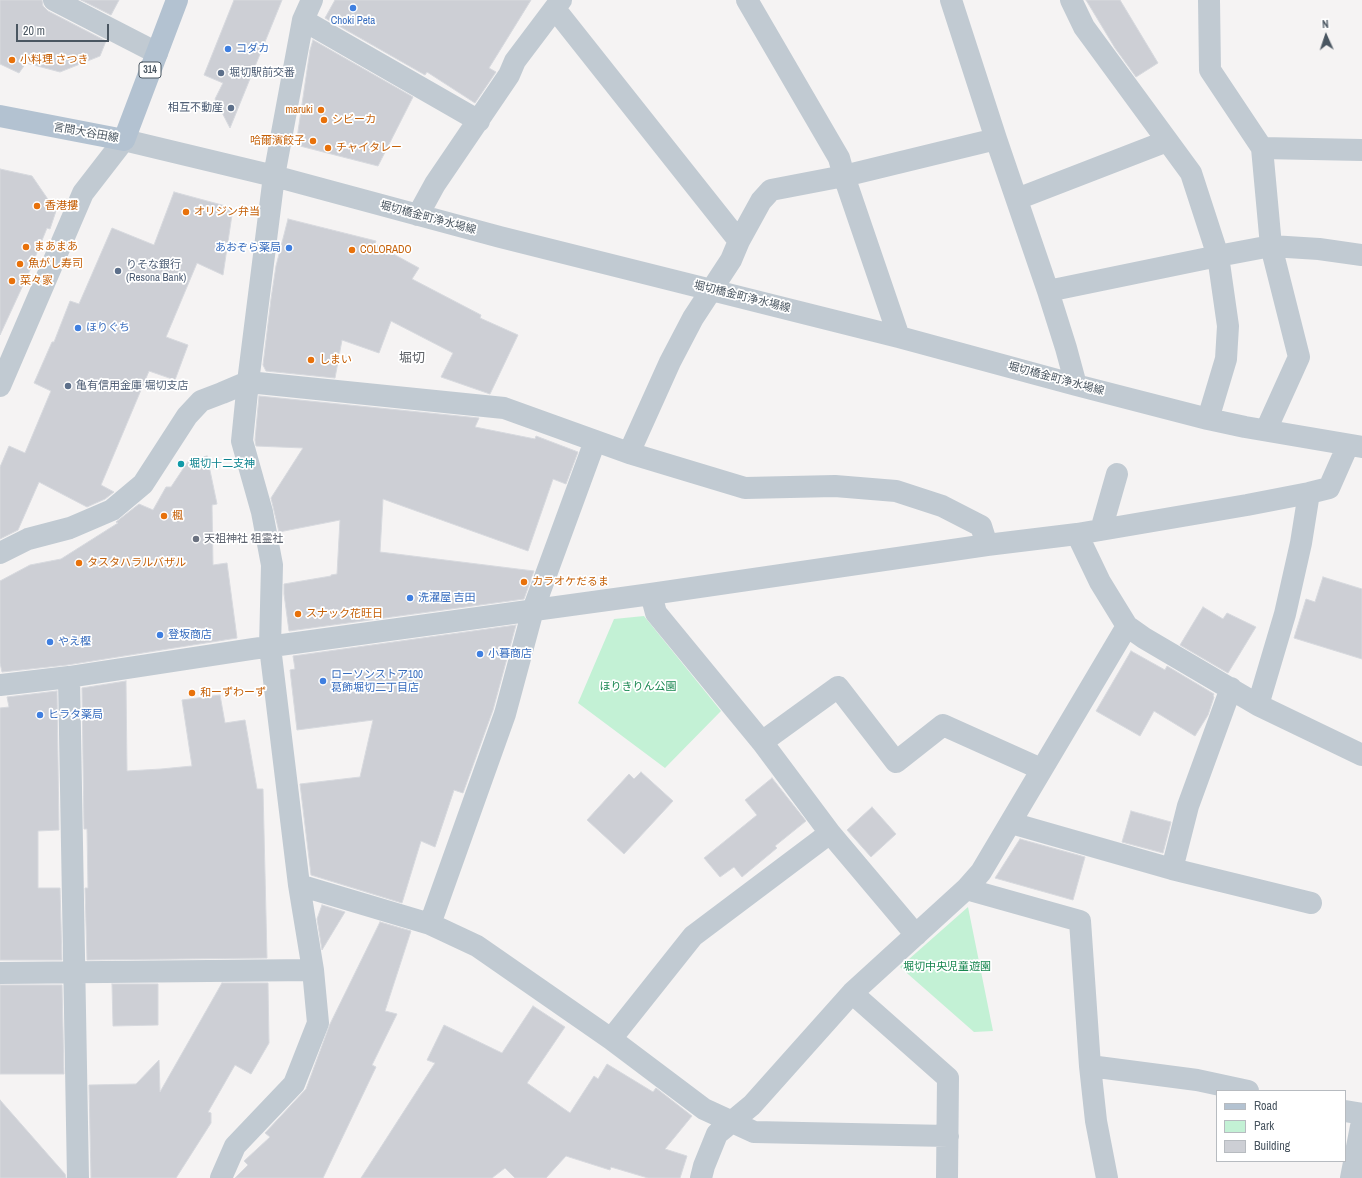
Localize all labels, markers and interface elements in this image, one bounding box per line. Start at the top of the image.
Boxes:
marker: Choki Peta [348,3,358,13]
place label: Choki Peta [331,14,375,28]
scale bar [18,16,111,42]
north arrow [1306,16,1346,56]
text: N [1322,17,1329,31]
text: 20 m [23,23,45,39]
place label: コダカ [236,42,269,56]
marker: コダカ [223,44,233,54]
place label: 小料理 さつき [20,53,89,67]
marker: 小料理 さつき [7,55,17,65]
road number: 314 [139,62,161,78]
place label: 堀切駅前交番 [229,66,295,80]
marker: 堀切駅前交番 [216,68,226,78]
place label: 相互不動産 [168,101,223,115]
marker: 相互不動産 [226,103,236,113]
place label: maruki [285,103,313,117]
marker: maruki [316,105,326,115]
place label: シビーカ [332,113,376,127]
marker: シビーカ [319,115,329,125]
street label: 言問大谷田線 [52,121,120,145]
place label: 哈爾濱餃子 [250,134,305,148]
marker: 哈爾濱餃子 [308,136,318,146]
place label: チャイタレー [336,141,402,155]
marker: チャイタレー [323,143,333,153]
place label: 香港摟 [45,199,78,213]
street label: 堀切橋金町浄水場線 [378,199,478,237]
marker: 香港摟 [32,201,42,211]
place label: オリジン弁当 [194,205,260,219]
marker: オリジン弁当 [181,207,191,217]
place label: まあまあ [34,240,78,254]
place label: あおぞら薬局 [215,241,281,255]
marker: まあまあ [21,242,31,252]
marker: あおぞら薬局 [284,243,294,253]
place label: COLORADO [360,243,412,257]
marker: COLORADO [347,245,357,255]
place label: 魚がし寿司 [28,257,83,271]
place label: りそな銀行 (Resona Bank) [126,258,186,284]
marker: 魚がし寿司 [15,259,25,269]
marker: りそな銀行 (Resona Bank) [113,266,123,276]
place label: 菜々家 [20,274,53,288]
marker: 菜々家 [7,276,17,286]
street label: 堀切橋金町浄水場線 [692,279,792,315]
place label: ほりぐち [86,321,130,335]
marker: ほりぐち [73,323,83,333]
district label: 堀切 [399,351,425,367]
place label: しまい [319,353,352,367]
marker: しまい [306,355,316,365]
street label: 堀切橋金町浄水場線 [1006,360,1106,398]
place label: 亀有信用金庫 堀切支店 [76,379,189,393]
marker: 亀有信用金庫 堀切支店 [63,381,73,391]
place label: 堀切十二支神 [189,457,255,471]
marker: 堀切十二支神 [176,459,186,469]
place label: 楓 [172,509,183,523]
marker: 楓 [159,511,169,521]
place label: 天祖神社 祖霊社 [204,532,284,546]
marker: 天祖神社 祖霊社 [191,534,201,544]
place label: タスタハラルバザル [87,556,186,570]
marker: タスタハラルバザル [74,558,84,568]
place label: カラオケだるま [532,575,609,589]
marker: カラオケだるま [519,577,529,587]
place label: 洗濯屋 吉田 [418,591,476,605]
marker: 洗濯屋 吉田 [405,593,415,603]
place label: スナック花旺日 [306,607,383,621]
marker: スナック花旺日 [293,609,303,619]
place label: 登坂商店 [168,628,212,642]
marker: 登坂商店 [155,630,165,640]
place label: やえ樫 [58,635,91,649]
marker: やえ樫 [45,637,55,647]
place label: 小暮商店 [488,647,532,661]
marker: 小暮商店 [475,649,485,659]
place label: ローソンストア100 葛飾堀切二丁目店 [331,668,423,694]
marker: ローソンストア100 葛飾堀切二丁目店 [318,676,328,686]
park label: ほりきりん公園 [600,680,676,694]
place label: 和ーずわーず [200,686,266,700]
marker: 和ーずわーず [187,688,197,698]
place label: ヒラタ薬局 [48,708,103,722]
marker: ヒラタ薬局 [35,710,45,720]
park label: 堀切中央児童遊園 [903,960,991,974]
legend [1216,1090,1346,1162]
text: Road [1254,1098,1278,1114]
text: Park [1254,1118,1274,1134]
text: Building [1254,1138,1290,1154]

